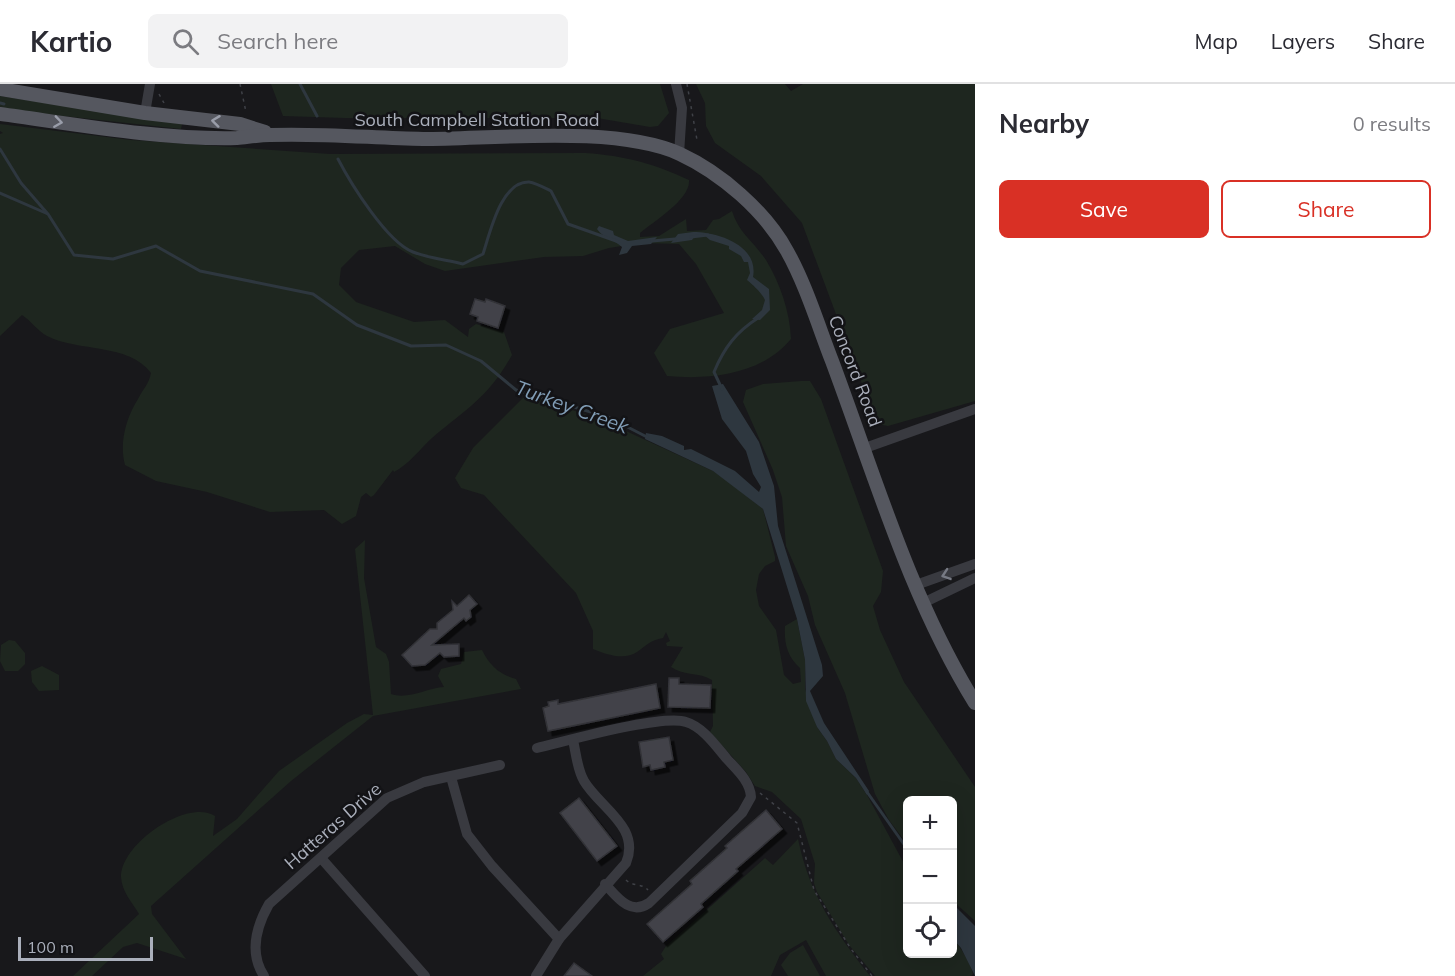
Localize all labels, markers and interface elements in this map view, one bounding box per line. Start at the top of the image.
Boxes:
search box [148,14,568,68]
text: Kartio [30,24,112,59]
icon: search [169,25,202,58]
text: Search here [217,27,338,55]
text: Map [1195,28,1238,54]
text: Layers [1271,28,1335,54]
text: Share [1368,28,1425,54]
text: Nearby [999,107,1089,140]
street label: South Campbell Station Road [354,108,600,131]
text: 0 results [1353,111,1431,136]
one-way arrow [53,115,63,128]
one-way arrow [211,116,220,128]
button: Save [999,180,1209,238]
button: Share [1221,180,1431,238]
street label: Concord Road [824,312,887,430]
water label: Turkey Creek [512,374,633,439]
one-way arrow [941,567,951,580]
street label: Hatteras Drive [279,777,386,874]
map controls [903,796,957,958]
button: + [903,796,957,850]
button: − [903,850,957,904]
button: locate [903,904,957,958]
scale bar [18,934,153,962]
text: 100 m [27,937,74,957]

